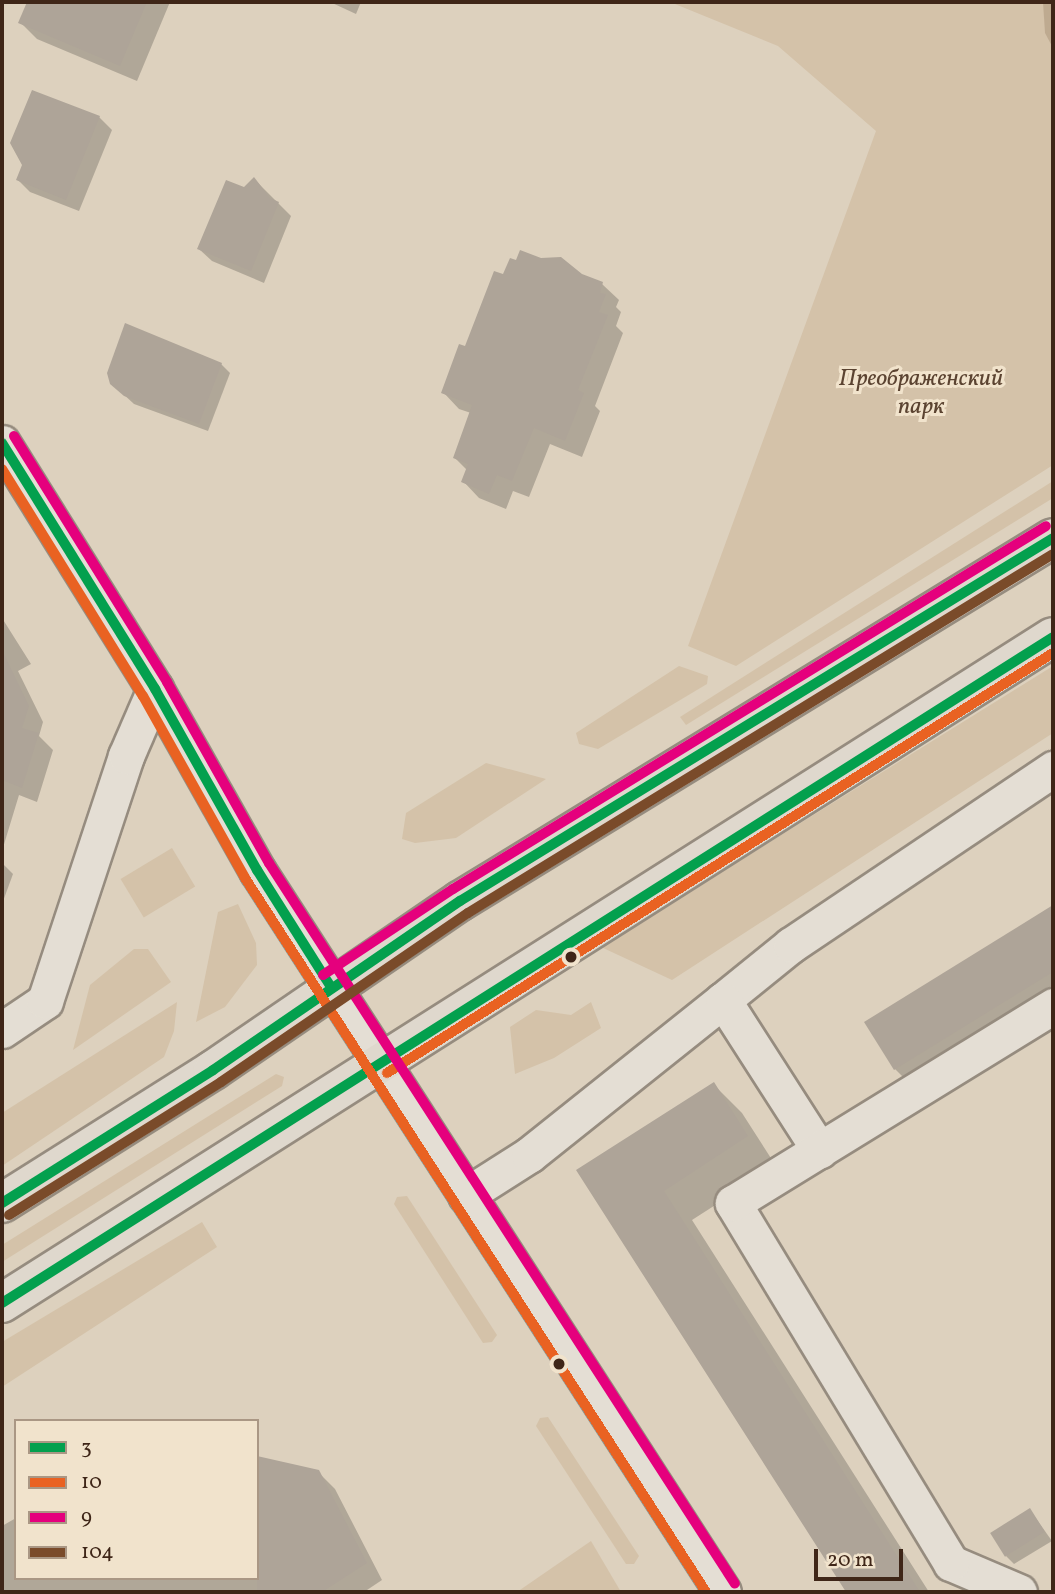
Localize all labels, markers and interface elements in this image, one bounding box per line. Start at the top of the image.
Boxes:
park label: Преображенский парк [839,366,1003,422]
unlabelled marker [564,950,578,964]
unlabelled marker [552,1357,566,1371]
legend [14,1419,259,1580]
text: 3 [81,1433,92,1462]
text: 10 [81,1468,102,1497]
text: 9 [81,1503,92,1532]
scale bar [817,1534,906,1578]
text: 104 [81,1538,114,1567]
text: 20 m [827,1546,873,1575]

